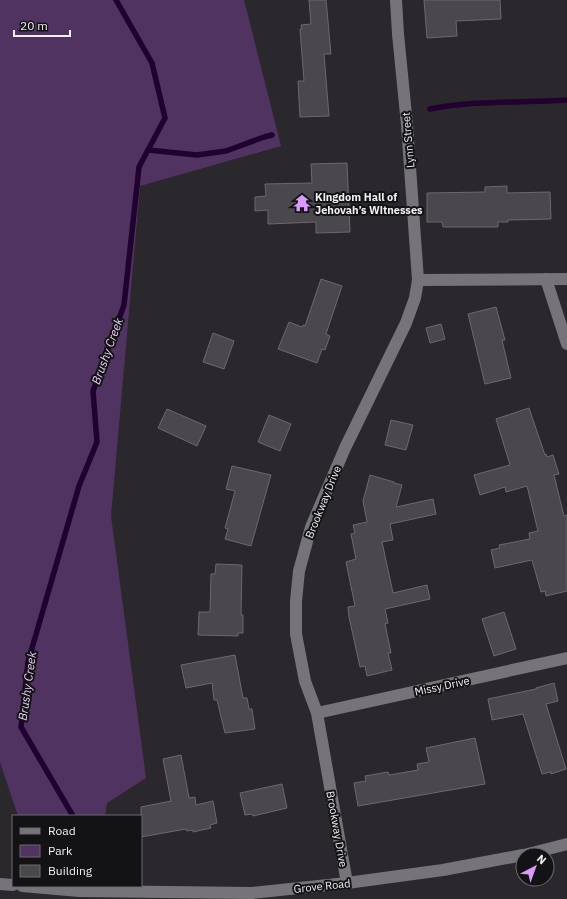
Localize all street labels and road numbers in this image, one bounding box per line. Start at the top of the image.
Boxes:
street label: Lynn Street [399,111,417,168]
street label: Brookway Drive [302,464,344,540]
street label: Missy Drive [413,673,471,699]
street label: Brookway Drive [323,790,351,868]
street label: Grove Road [293,876,351,896]

